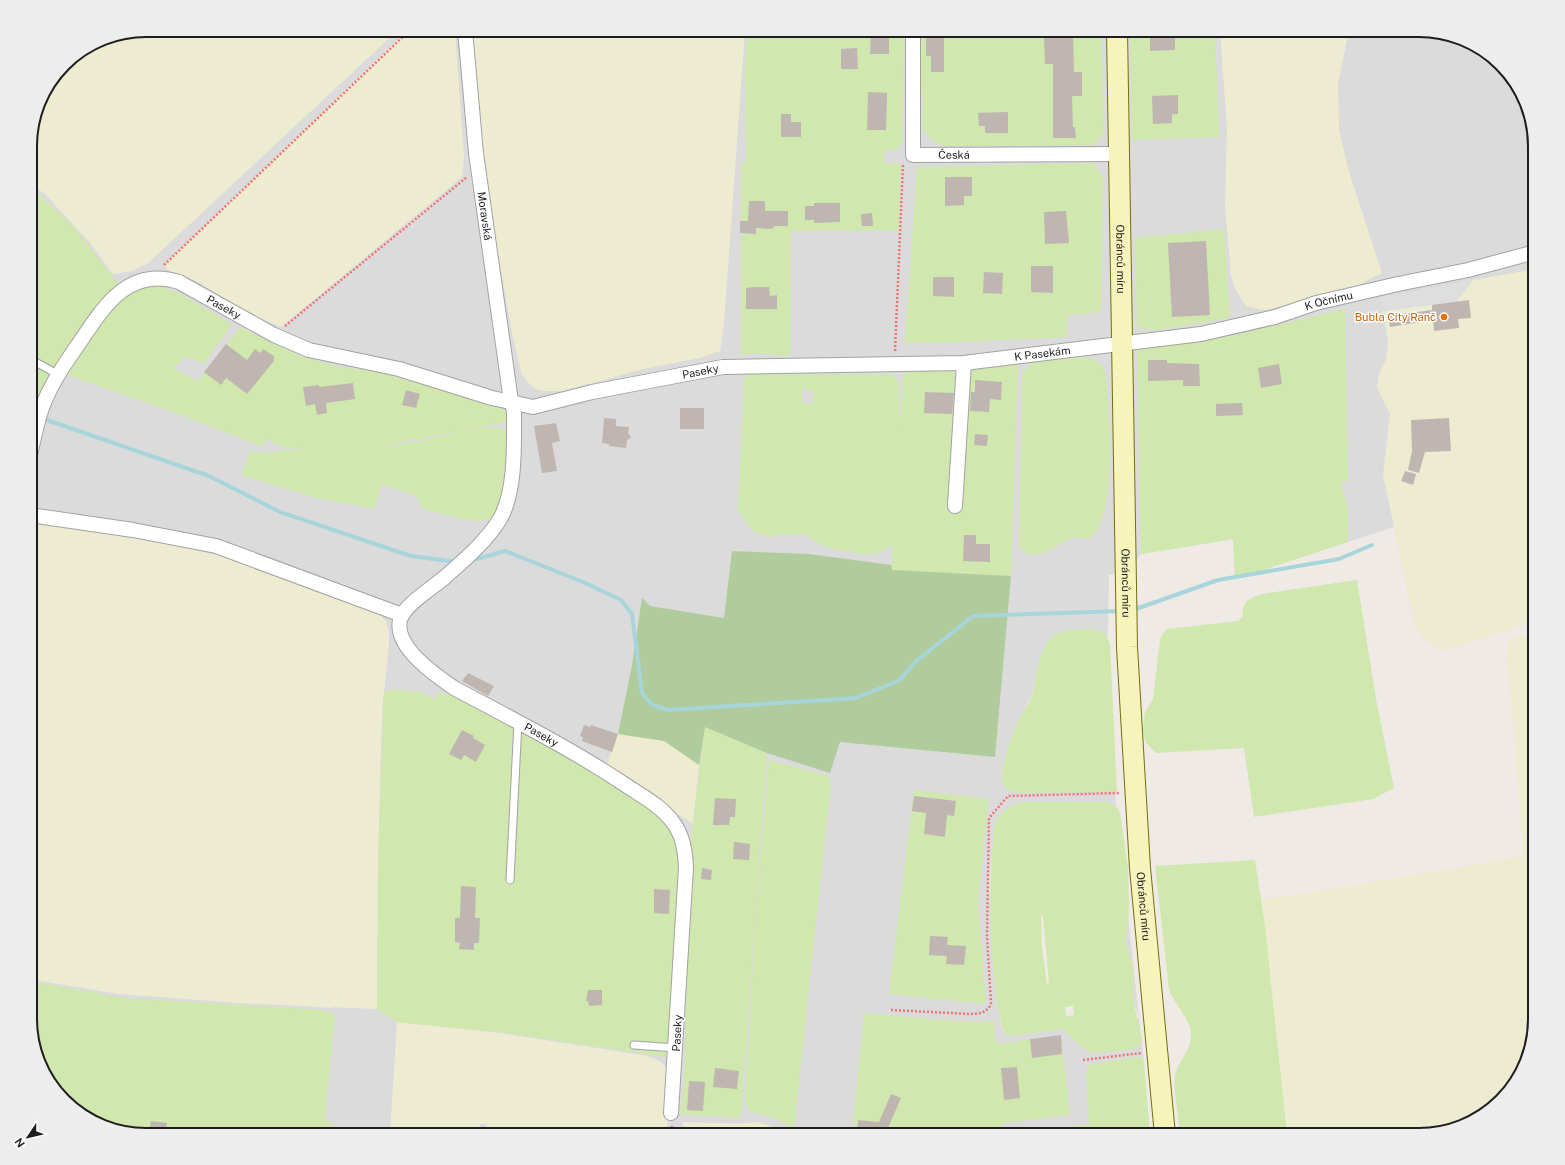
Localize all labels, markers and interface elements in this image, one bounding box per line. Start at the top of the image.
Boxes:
street label: Česká [938,148,970,161]
street label: Moravská [476,191,494,241]
street label: Obránců míru [1114,224,1127,294]
street label: K Očnímu [1303,289,1354,312]
street label: Paseky [205,293,243,321]
place label: Bubla City Ranč [1355,311,1436,323]
marker: Bubla City Ranč [1439,312,1449,322]
street label: K Pasekám [1013,344,1071,363]
street label: Paseky [681,362,720,381]
street label: Obránců míru [1119,548,1133,618]
street label: Paseky [522,721,561,749]
street label: Obránců míru [1134,871,1153,941]
street label: Paseky [670,1014,684,1052]
north arrow [8,1117,48,1157]
text: N [12,1136,27,1150]

